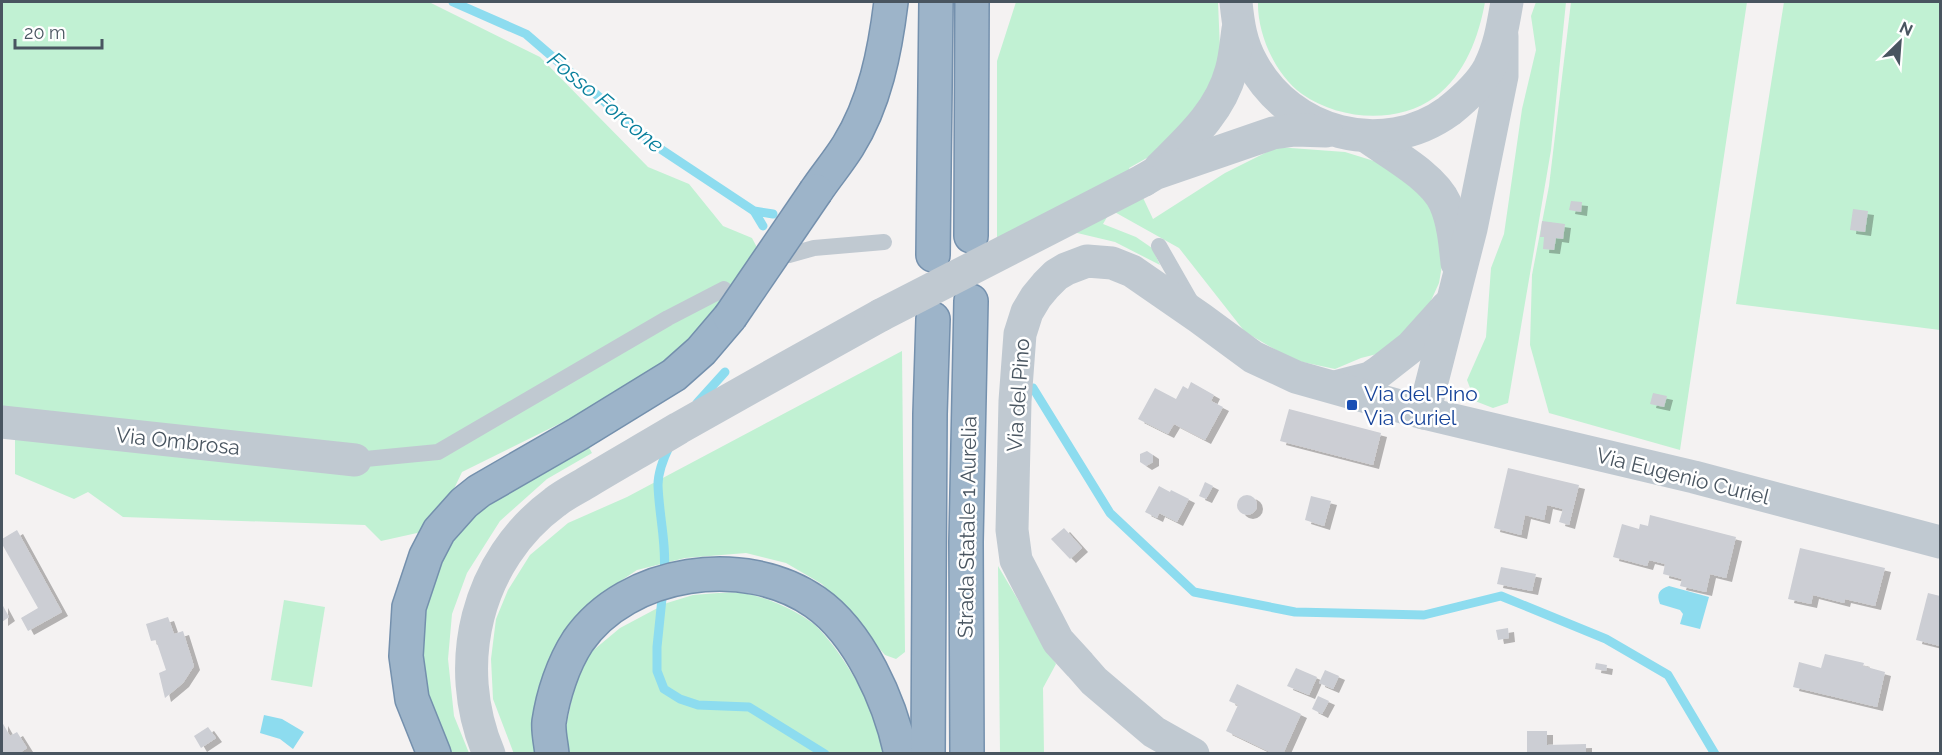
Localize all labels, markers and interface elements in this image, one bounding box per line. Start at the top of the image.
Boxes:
scale bar [15,12,102,50]
north arrow [1870,12,1930,72]
text: N [1897,18,1916,40]
text: 20 m [24,22,66,43]
water label: Fosso Forcone [543,46,669,158]
street label: Via del Pino [1002,337,1034,453]
place label: Via del Pino Via Curiel [1364,381,1478,430]
marker: Via del Pino Via Curiel [1345,398,1359,412]
street label: Strada Statale 1 Aurelia [953,416,981,638]
street label: Via Ombrosa [115,422,241,460]
street label: Via Eugenio Curiel [1594,442,1772,510]

